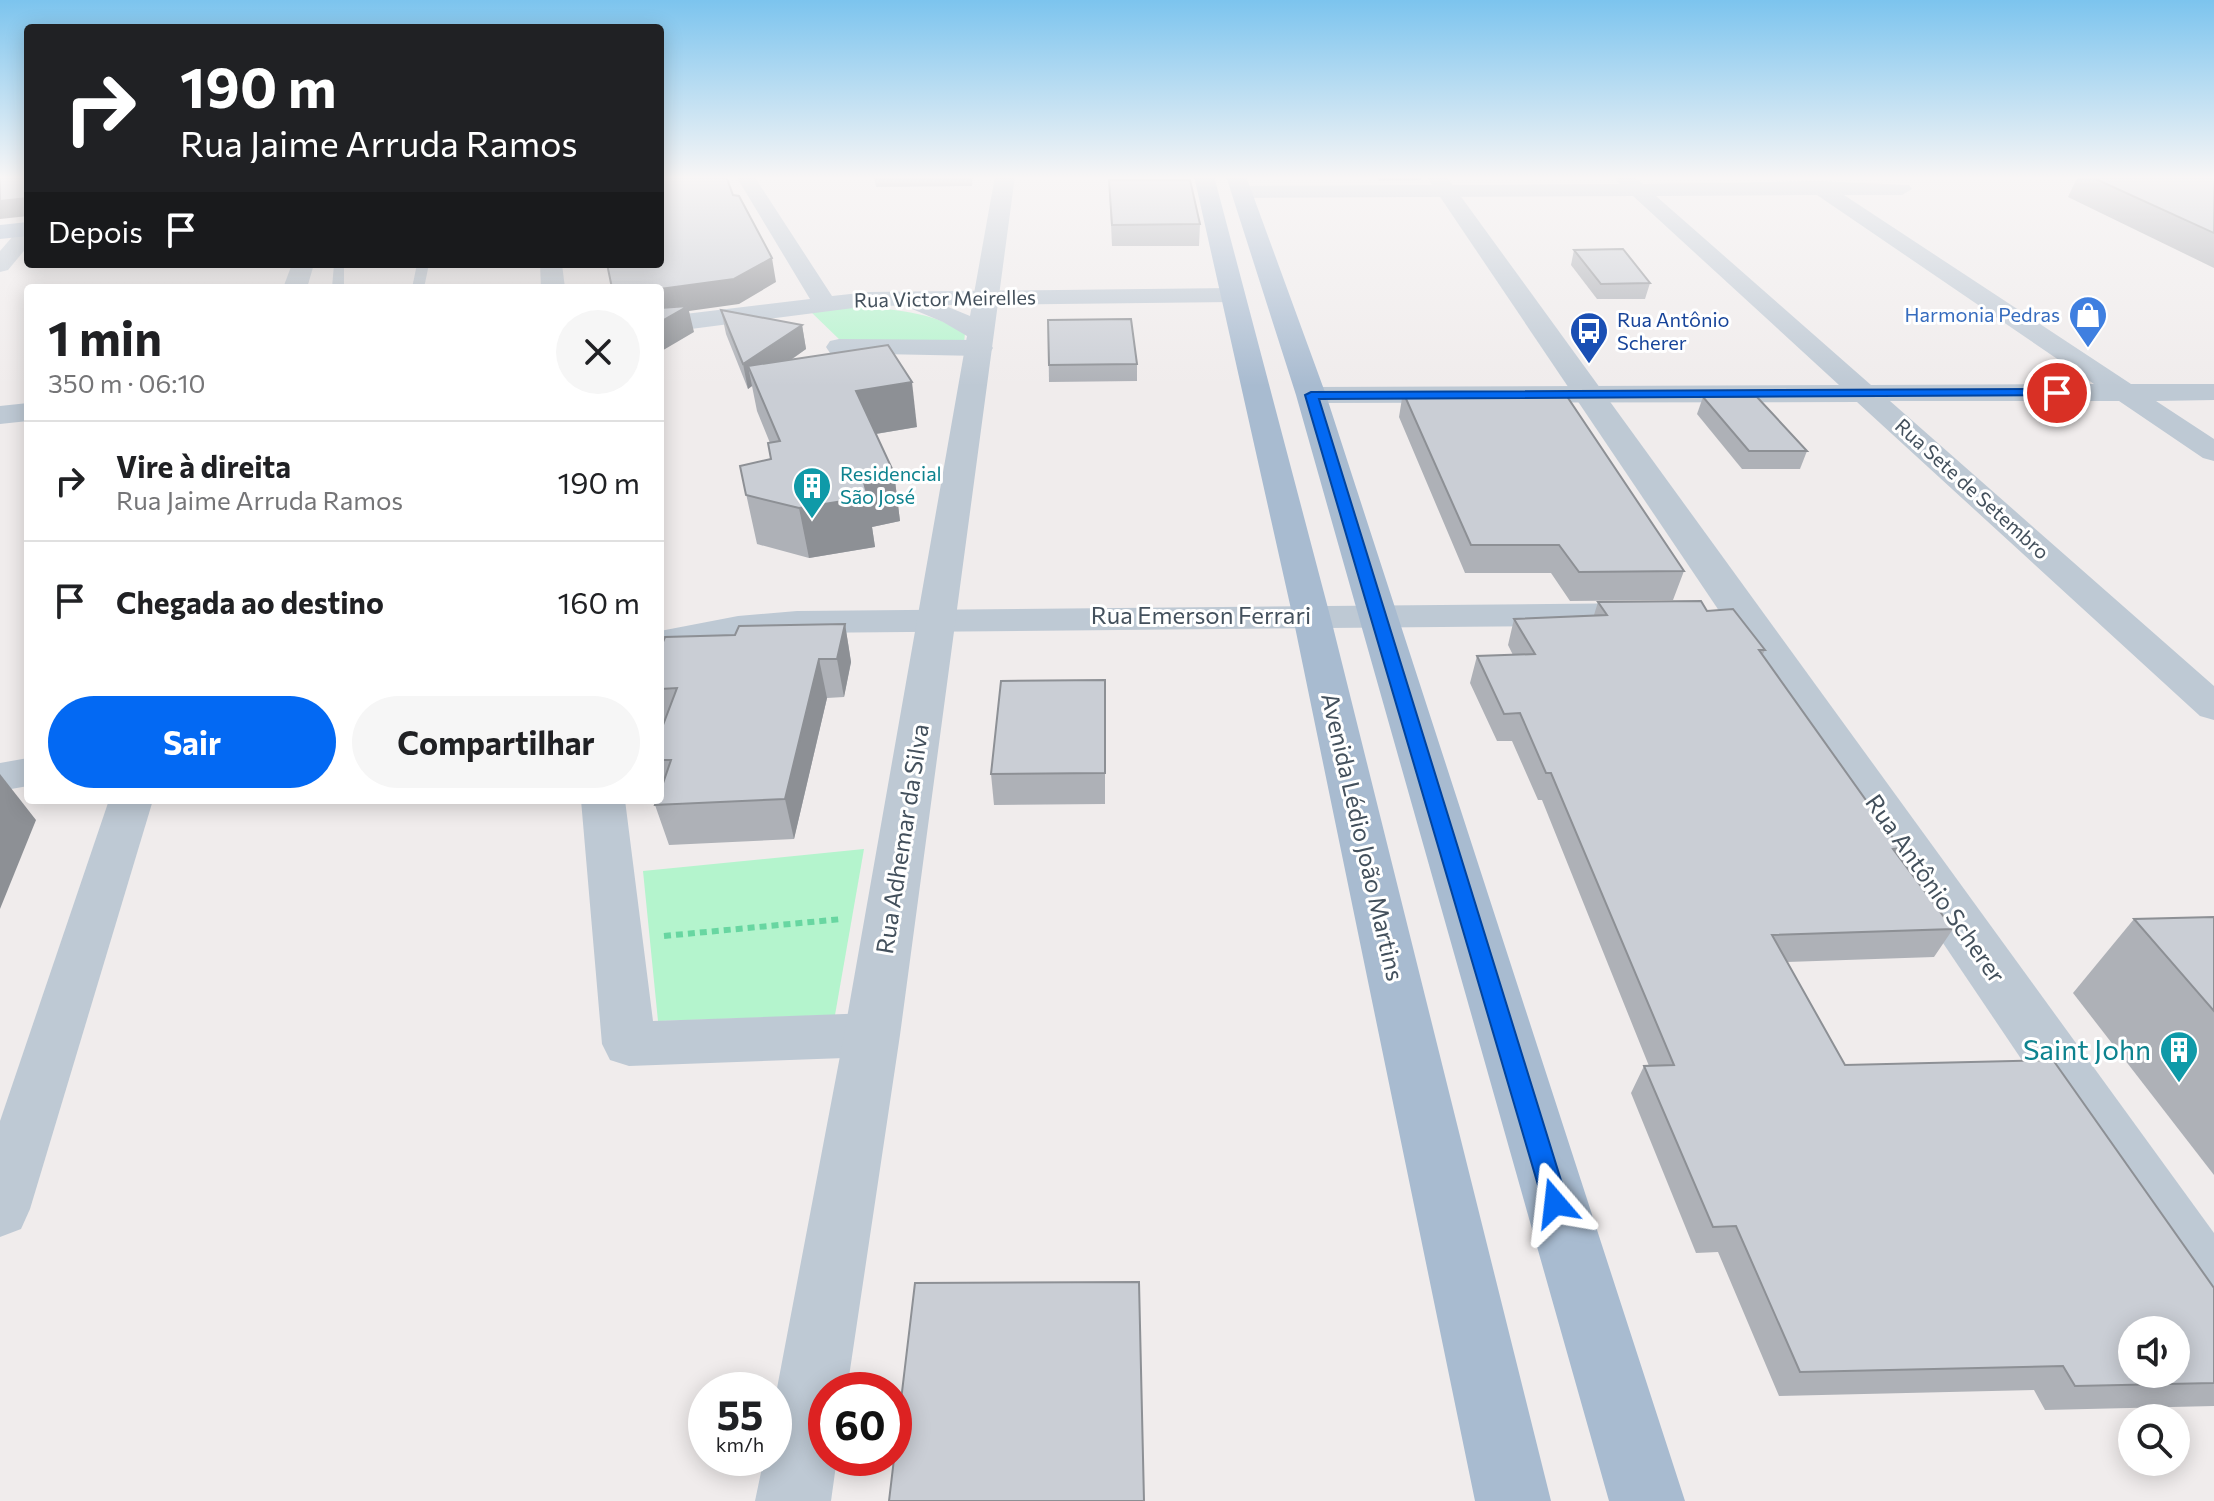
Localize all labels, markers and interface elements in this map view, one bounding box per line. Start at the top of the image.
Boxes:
text: 190 m [180,51,337,120]
icon: right [48,56,152,160]
text: Rua Jaime Arruda Ramos [180,120,578,164]
icon: arrive [159,208,203,252]
text: Depois [48,212,143,249]
street label: Rua Victor Meirelles [854,284,1036,312]
shop icon: Harmonia Pedras [2067,294,2109,349]
place label: Harmonia Pedras [1905,302,2060,326]
text: 1 min [48,307,162,366]
place label: Rua Antônio Scherer [1617,307,1730,354]
button: close [556,310,640,394]
bus stop icon: Rua Antônio Scherer [1568,310,1610,365]
pin [2023,359,2091,427]
text: 350 m · 06:10 [48,367,205,398]
icon: arrive [2035,371,2079,415]
street label: Rua Sete de Setembro [1891,413,2055,564]
text: Vire à direita [116,447,291,484]
icon: right [48,459,92,503]
place label: Residencial São José [840,461,942,508]
text: 190 m [557,463,640,500]
building icon: Residencial São José [791,465,833,520]
text: Rua Jaime Arruda Ramos [116,484,403,515]
icon: arrive [48,579,92,623]
text: Chegada ao destino [116,583,384,620]
text: 160 m [557,583,640,620]
street label: Rua Emerson Ferrari [1091,600,1311,629]
street label: Avenida Lédio João Martins [1316,690,1411,984]
button: Sair [48,696,336,788]
button: Compartilhar [352,696,640,788]
street label: Rua Adhemar da Silva [869,722,934,956]
street label: Rua Antônio Scherer [1860,788,2012,988]
building icon: Saint John [2158,1029,2200,1084]
place label: Saint John [2023,1032,2151,1066]
position arrow [1513,1161,1597,1245]
map controls [2118,1316,2190,1476]
button: sound [2118,1316,2190,1388]
speed limit sign: 60 [808,1372,912,1476]
text: 55 [717,1389,763,1438]
button: search [2118,1404,2190,1476]
text: km/h [716,1432,764,1456]

